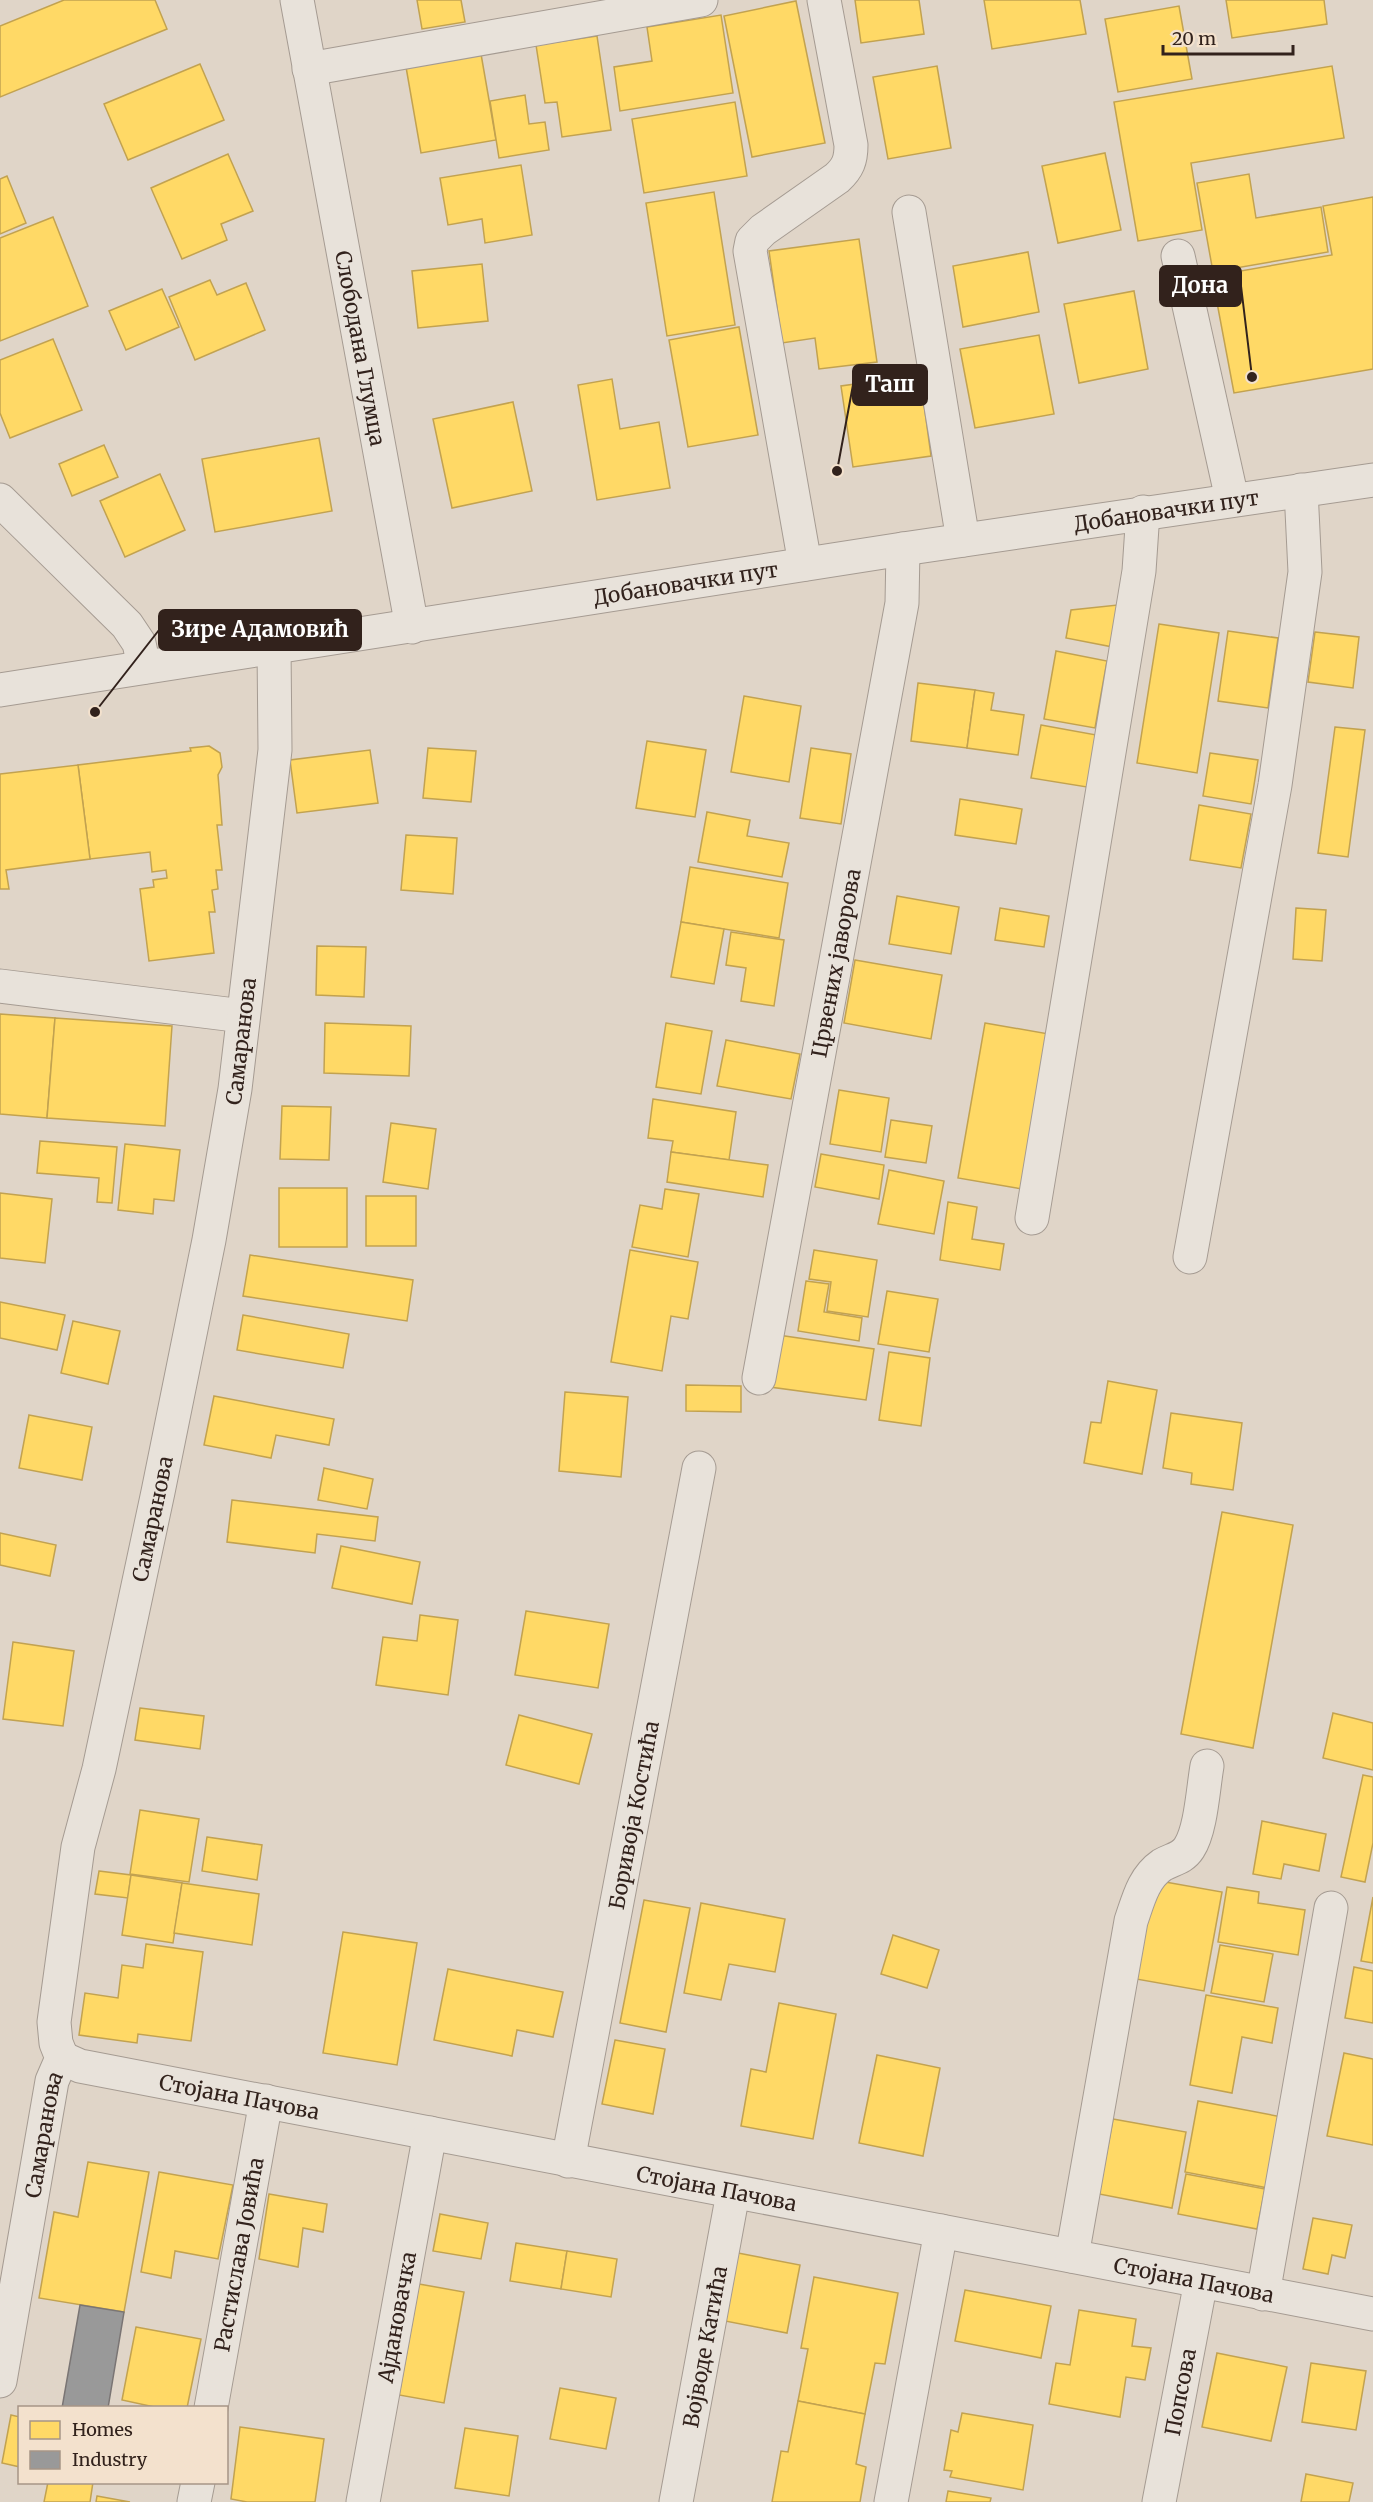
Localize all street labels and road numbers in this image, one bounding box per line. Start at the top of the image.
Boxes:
street label: Слободана Глумца [330,248,392,448]
street label: Добановачки пут [1072,483,1261,537]
street label: Добановачки пут [591,555,780,611]
street label: Црвених јаворова [805,866,866,1060]
street label: Самаранова [219,976,262,1107]
street label: Самаранова [126,1453,178,1584]
street label: Боривоја Костића [602,1718,664,1912]
street label: Самаранова [18,2067,68,2200]
street label: Стојана Пачова [157,2068,322,2125]
street label: Растислава Јовића [208,2155,269,2354]
street label: Стојана Пачова [634,2160,799,2217]
street label: Ајдановачка [371,2249,422,2386]
street label: Стојана Пачова [1112,2251,1276,2308]
street label: Војводе Катића [677,2264,733,2430]
street label: Попсова [1158,2346,1201,2438]

